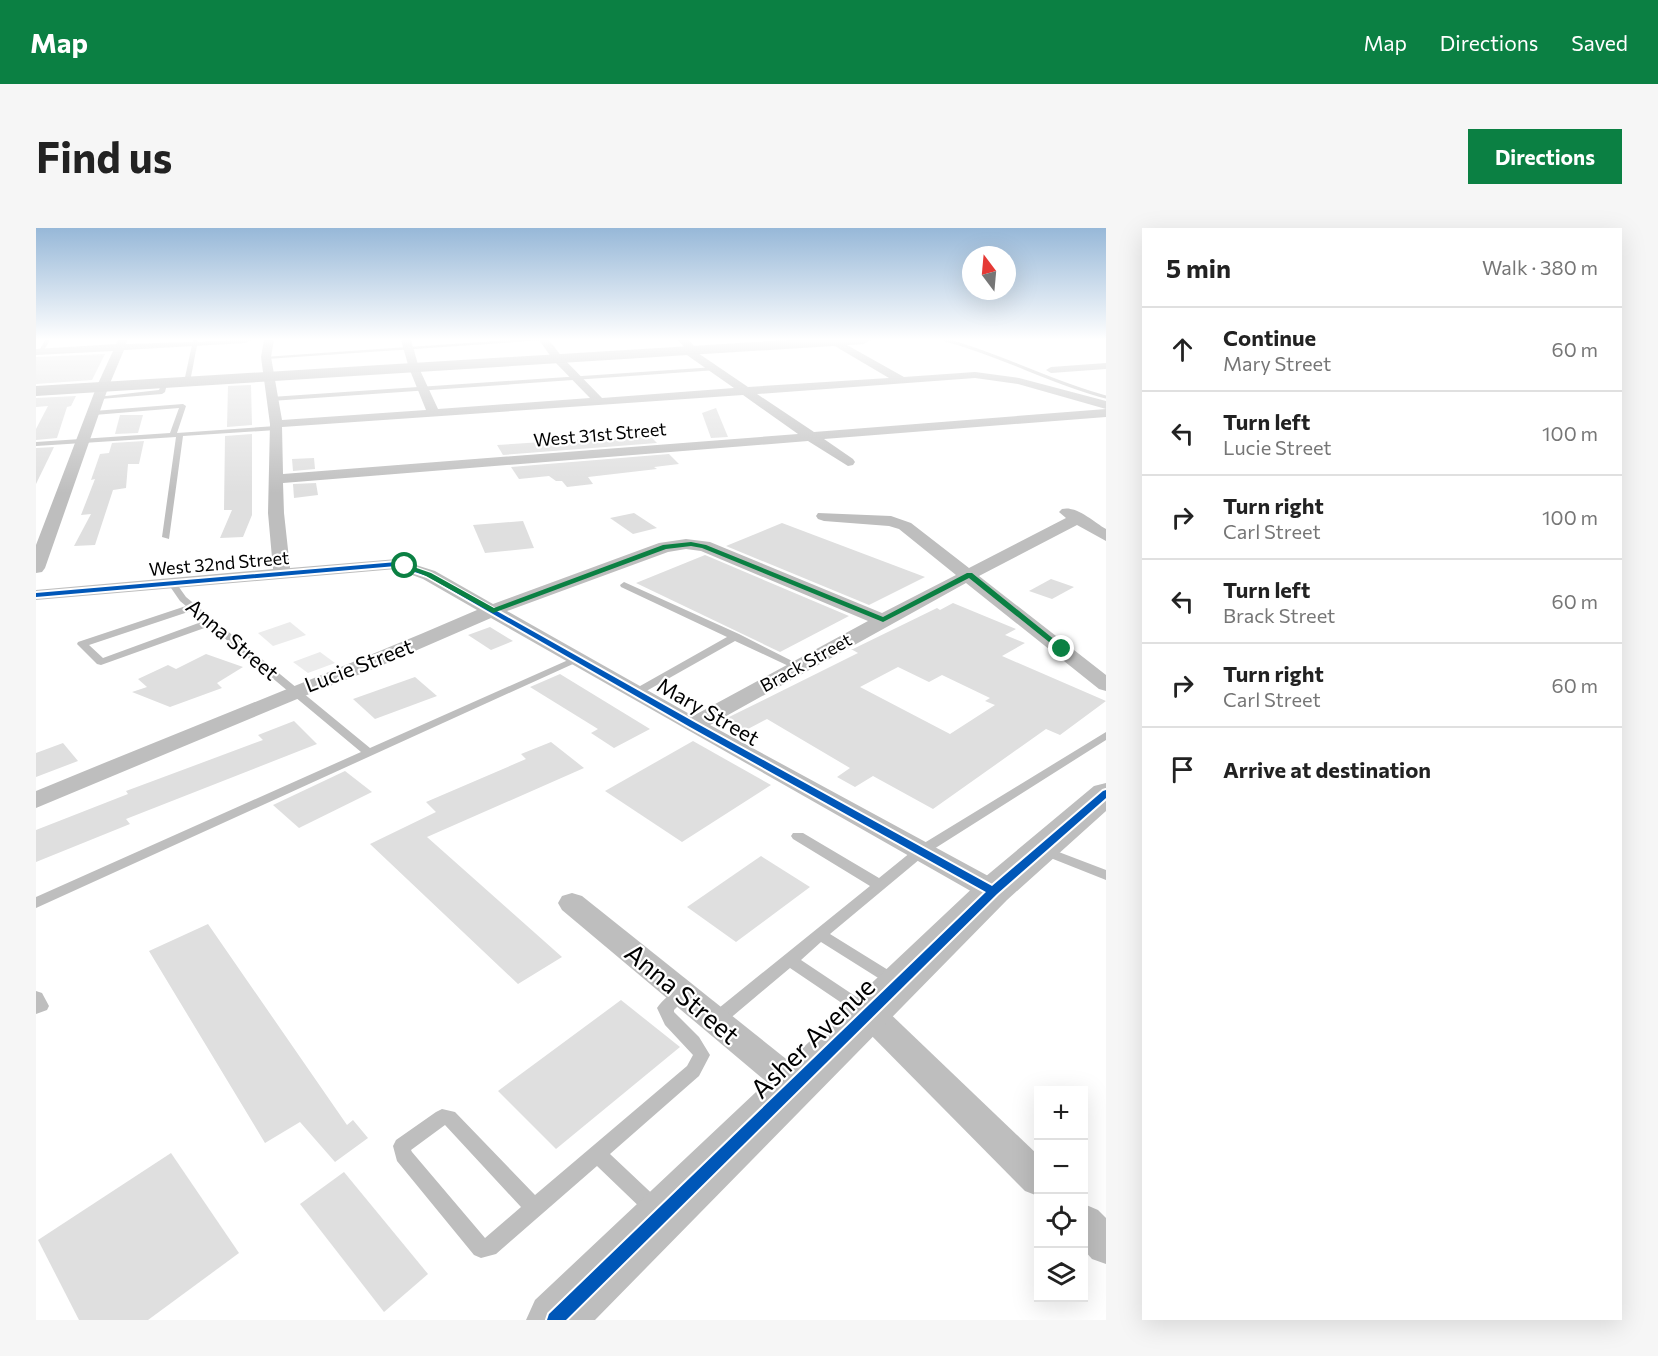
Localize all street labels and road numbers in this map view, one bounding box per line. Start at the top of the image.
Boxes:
street label: West 31st Street [533,417,667,451]
street label: West 32nd Street [148,546,290,580]
street label: Anna Street [182,593,284,685]
street label: Brack Street [756,628,855,696]
street label: Lucie Street [301,633,416,697]
street label: Mary Street [653,671,764,750]
street label: Anna Street [619,936,746,1050]
street label: Asher Avenue [743,970,880,1104]

